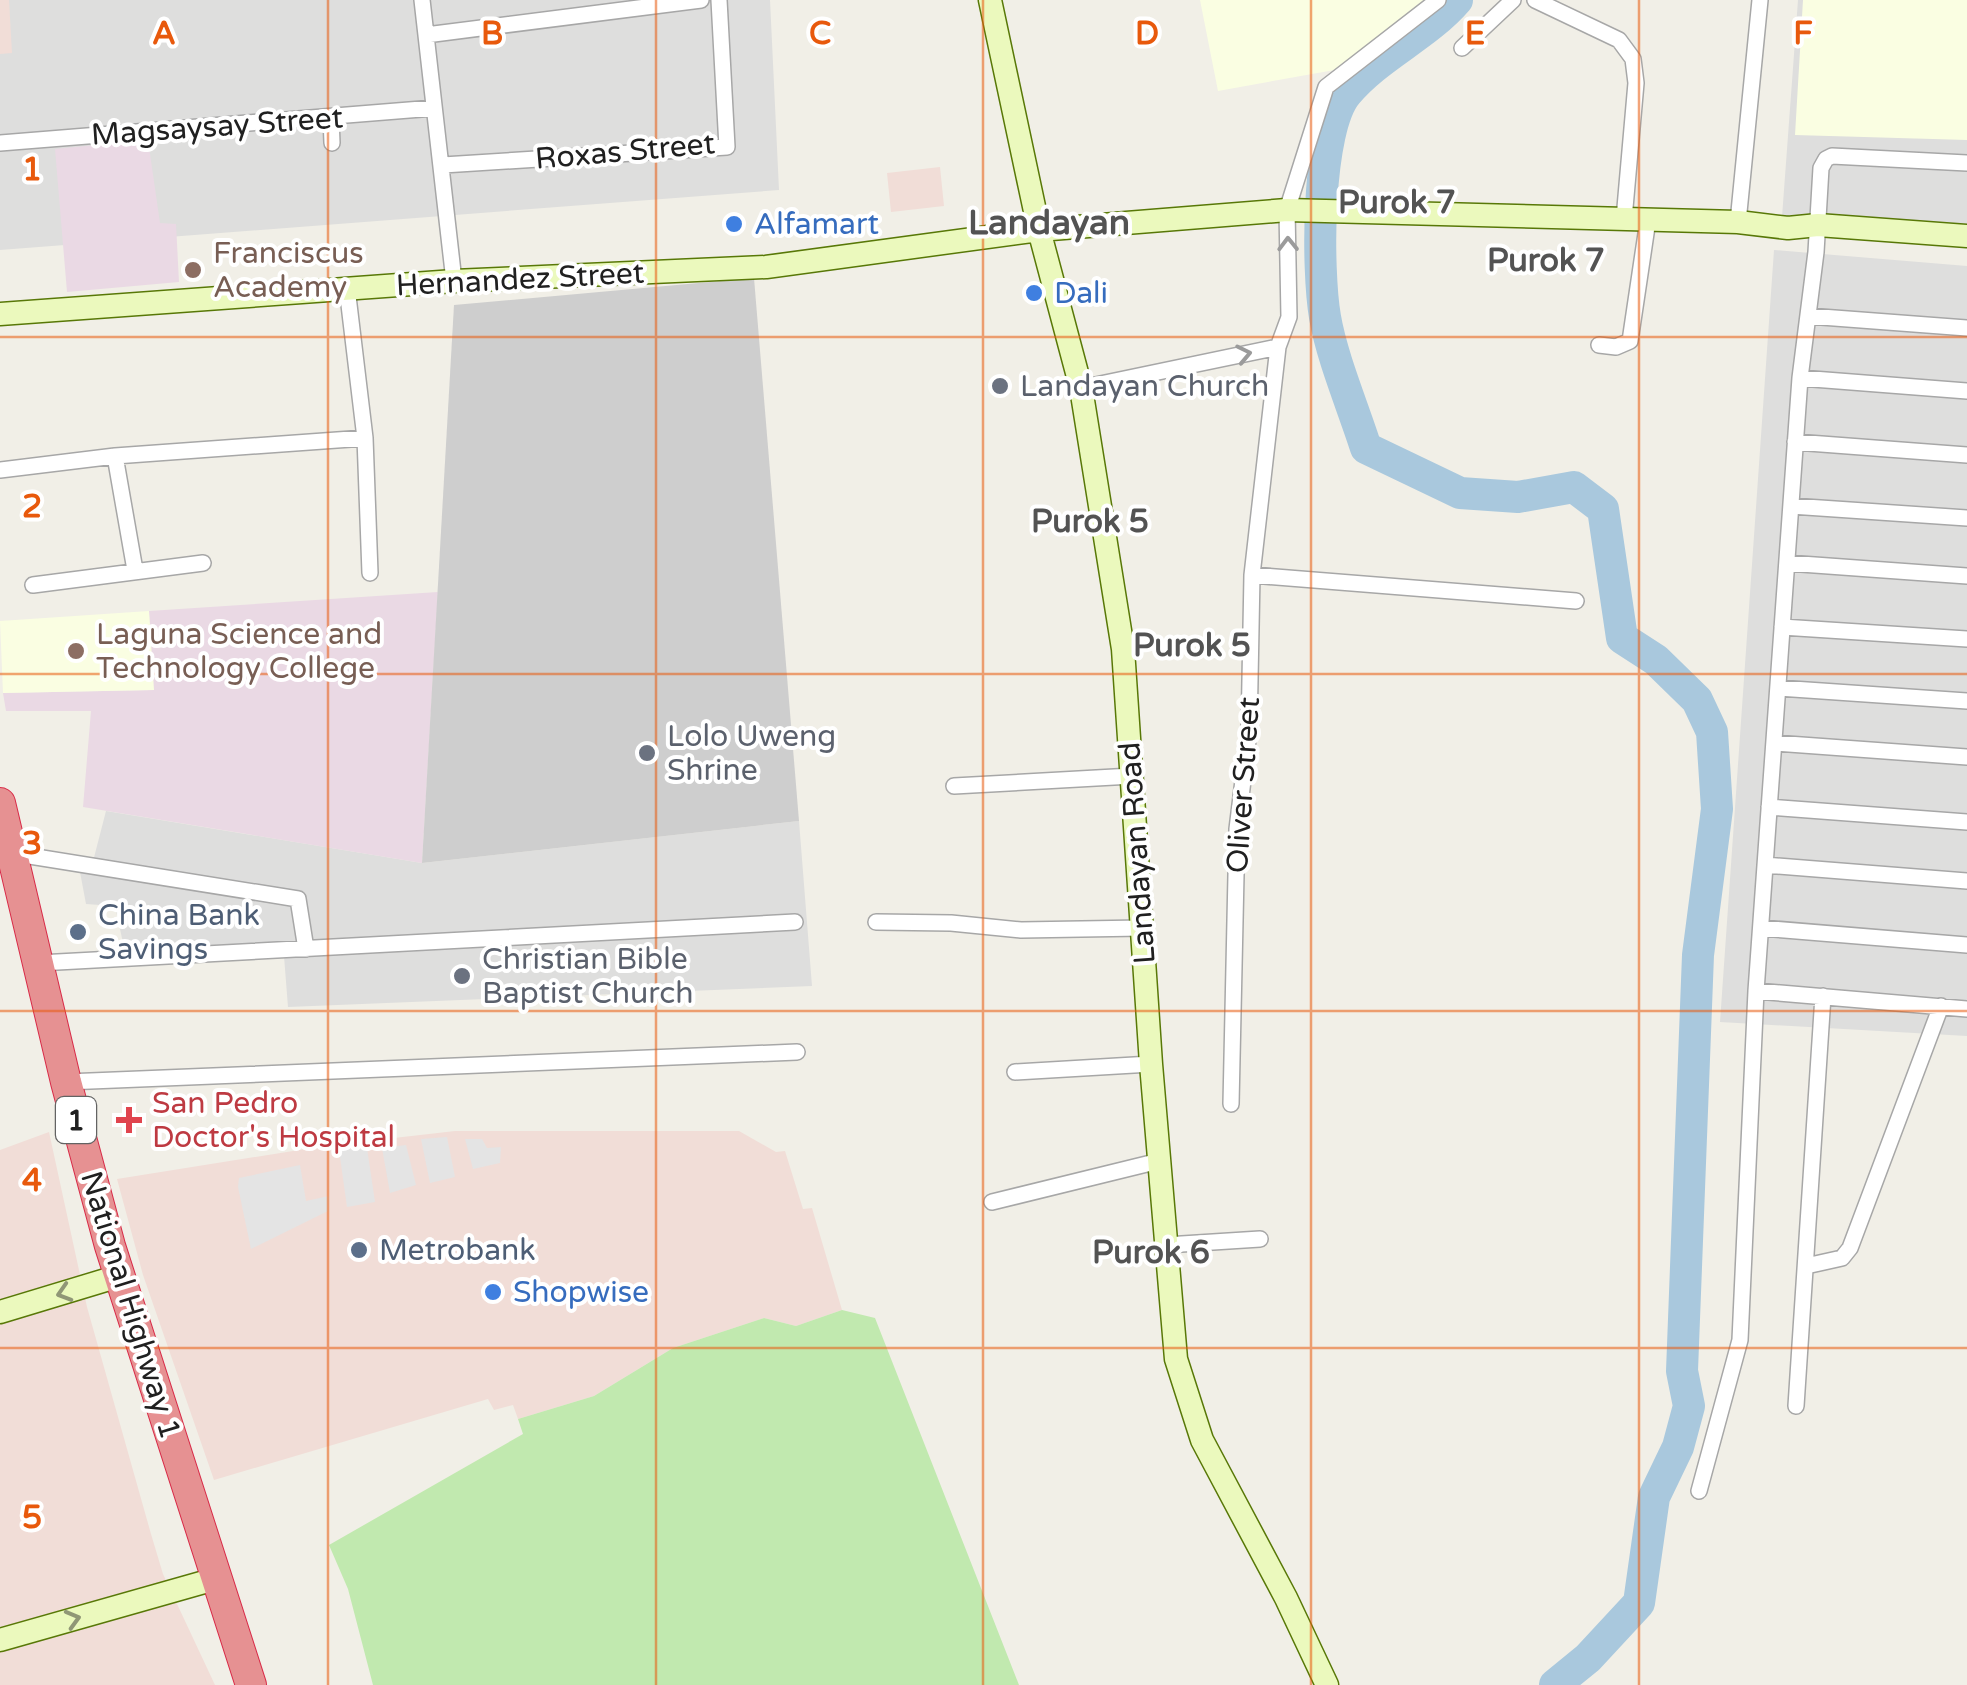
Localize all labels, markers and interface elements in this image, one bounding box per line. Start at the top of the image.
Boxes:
text: A [152,15,176,53]
text: B [481,15,503,53]
text: C [809,15,831,53]
text: D [1135,15,1159,53]
text: E [1465,15,1485,53]
text: F [1793,15,1813,53]
street label: Magsaysay Street [90,99,344,154]
street label: Roxas Street [534,125,716,178]
text: 1 [22,151,42,189]
district label: Purok 7 [1338,184,1456,222]
district label: Landayan [968,202,1130,244]
place label: Alfamart [754,206,879,243]
marker: Alfamart [723,213,745,235]
place label: Franciscus Academy [213,235,364,306]
one-way arrow [1277,236,1299,252]
district label: Purok 7 [1487,242,1605,280]
street label: Hernandez Street [395,255,645,304]
marker: Franciscus Academy [182,259,204,281]
place label: Dali [1054,275,1108,312]
marker: Dali [1023,282,1045,304]
one-way arrow [1236,344,1253,365]
place label: Landayan Church [1020,368,1269,405]
marker: Landayan Church [989,375,1011,397]
text: 2 [22,488,42,526]
district label: Purok 5 [1031,503,1149,541]
place label: Laguna Science and Technology College [96,616,382,687]
district label: Purok 5 [1133,627,1251,665]
marker: Laguna Science and Technology College [65,640,87,662]
street label: Oliver Street [1219,696,1268,874]
place label: Lolo Uweng Shrine [667,718,836,789]
street label: Landayan Road [1111,741,1164,965]
marker: Lolo Uweng Shrine [636,742,658,764]
text: 3 [22,825,42,863]
place label: China Bank Savings [98,897,260,968]
marker: China Bank Savings [67,921,89,943]
place label: Christian Bible Baptist Church [482,941,694,1012]
marker: Christian Bible Baptist Church [451,965,473,987]
place label: San Pedro Doctor's Hospital [152,1085,395,1156]
road number: 1 [56,1097,96,1143]
marker: San Pedro Doctor's Hospital [116,1107,142,1133]
text: 4 [22,1162,42,1200]
street label: National Highway 1 [72,1167,189,1443]
place label: Metrobank [379,1232,536,1269]
district label: Purok 6 [1092,1234,1210,1272]
marker: Metrobank [348,1239,370,1261]
place label: Shopwise [513,1274,649,1311]
one-way arrow [56,1281,73,1301]
marker: Shopwise [482,1281,504,1303]
text: 5 [22,1499,42,1537]
one-way arrow [64,1610,81,1631]

